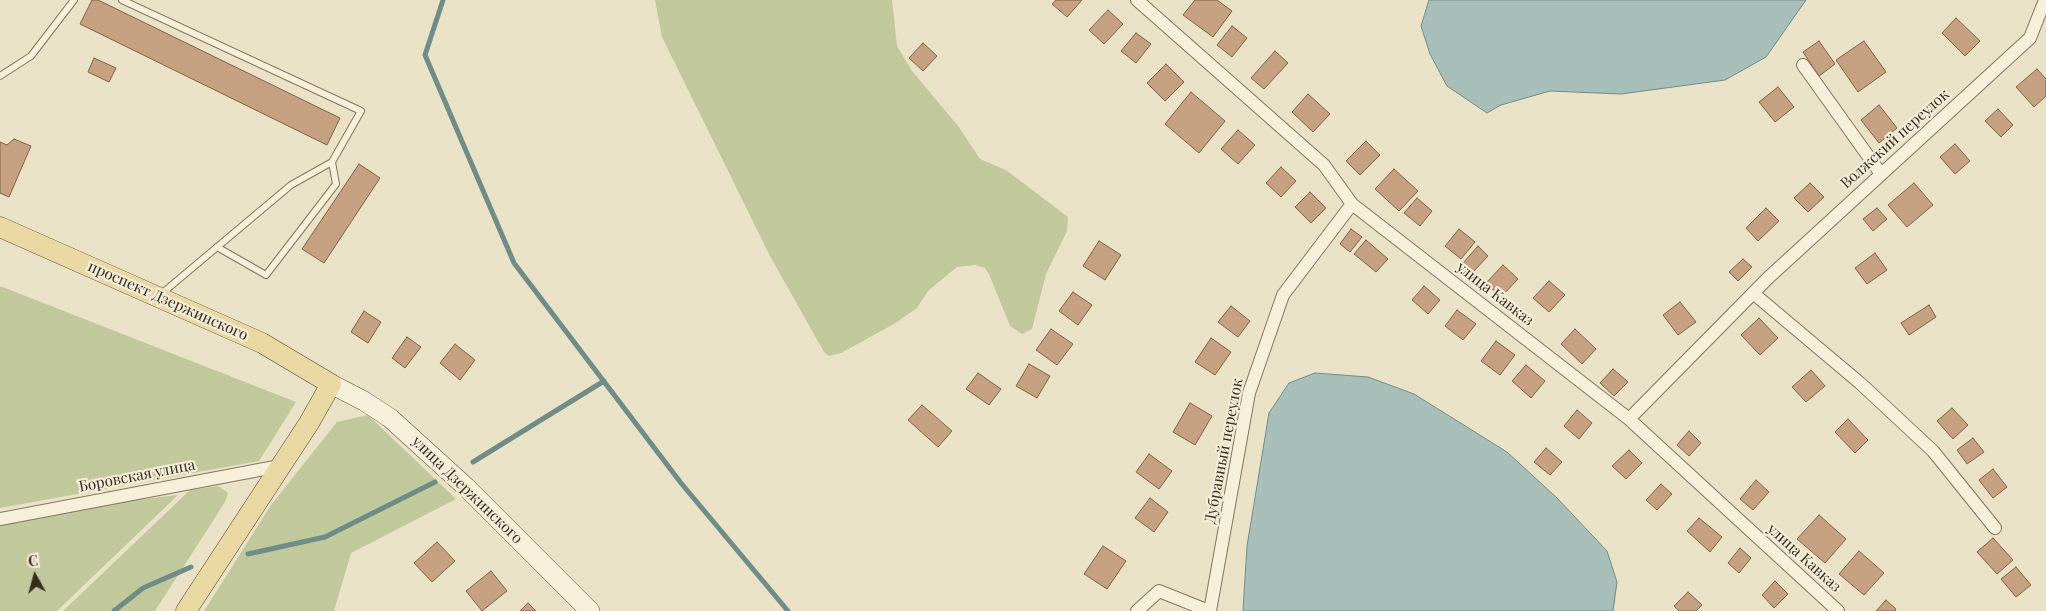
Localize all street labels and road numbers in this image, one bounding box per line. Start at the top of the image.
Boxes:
street label: Волжский переулок [1837,86,1953,192]
street label: проспект Дзержинского [85,257,251,345]
street label: улица Кавказ [1453,258,1537,330]
street label: Дубравный переулок [1201,377,1247,525]
street label: улица Дзержинского [408,432,526,548]
street label: Боровская улица [77,456,197,496]
street label: улица Кавказ [1763,520,1845,596]

